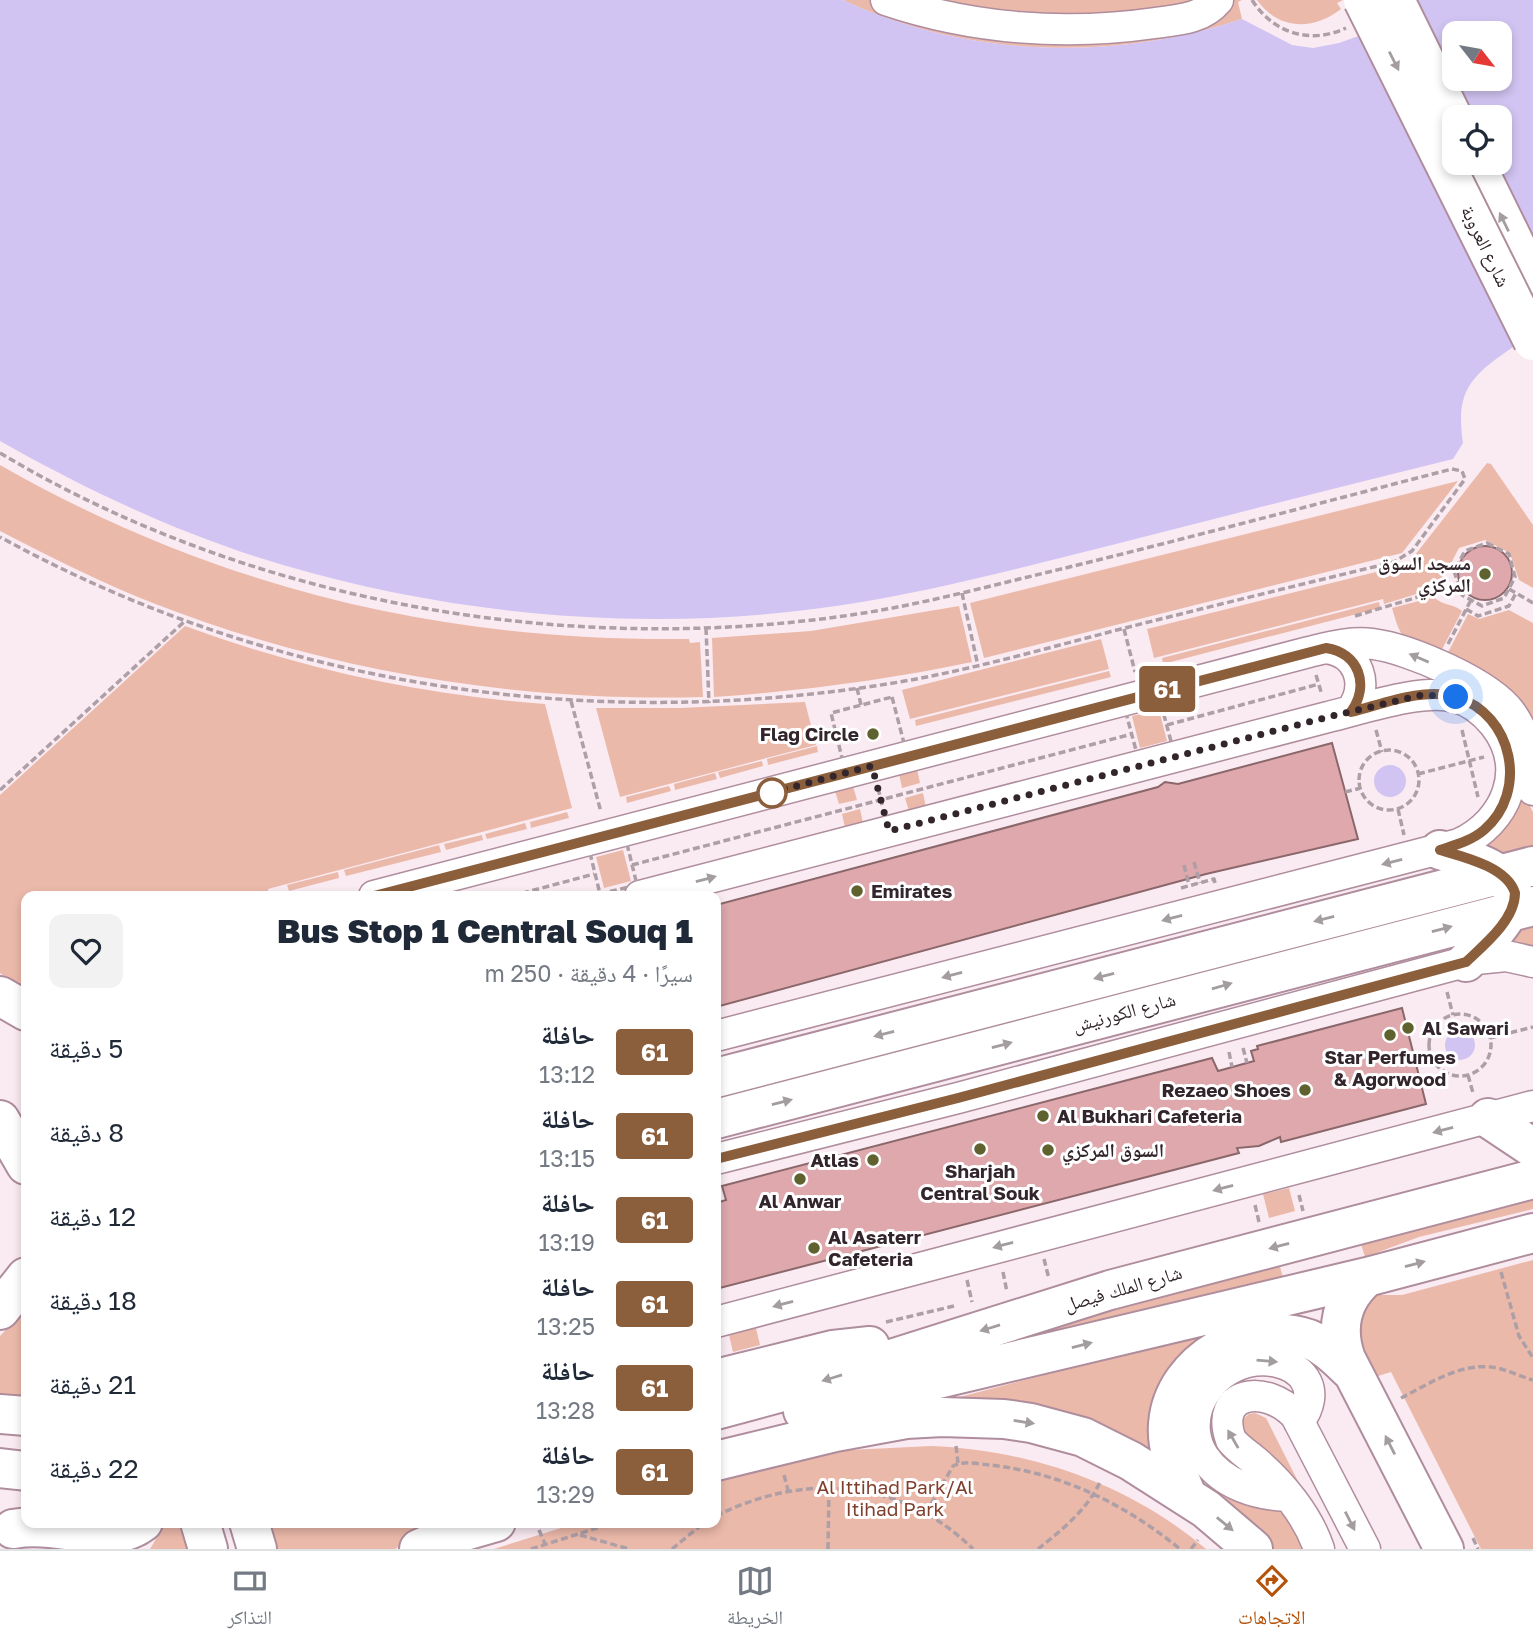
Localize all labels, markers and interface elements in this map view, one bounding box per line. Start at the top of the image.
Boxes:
north arrow [1442,21,1512,91]
map controls [1442,21,1512,175]
one-way arrow [1388,51,1399,71]
button: locate [1442,105,1512,175]
street label: شارع العروبة [1456,201,1516,291]
one-way arrow [1498,212,1510,232]
place label: مسجد السوق المركزي [1378,551,1471,601]
marker: مسجد السوق المركزي [1477,566,1493,582]
one-way arrow [1408,652,1429,663]
line badge: 61 [1136,666,1198,712]
text: 61 [1153,674,1181,703]
your location [1438,679,1473,714]
place label: Flag Circle [760,722,859,745]
marker: Flag Circle [865,726,881,742]
unlabelled marker [757,778,787,808]
one-way arrow [1381,857,1403,868]
one-way arrow [695,873,717,884]
place label: Emirates [871,879,953,902]
marker: Emirates [849,883,865,899]
text: Bus Stop 1 Central Souq 1 [277,911,693,950]
one-way arrow [1161,913,1183,924]
button: heart [49,914,123,988]
one-way arrow [1313,914,1335,925]
one-way arrow [1432,923,1453,933]
text: سيرًا · 4 دقيقة · 250 m [484,959,693,987]
one-way arrow [941,971,962,981]
one-way arrow [1093,971,1115,982]
one-way arrow [1211,980,1233,991]
street label: شارع الكورنيش [1070,987,1178,1037]
place label: Al Sawari [1422,1016,1509,1039]
text: حافلة [541,1019,595,1050]
marker: Al Sawari [1400,1020,1416,1036]
marker: Star Perfumes & Agorwood [1382,1027,1398,1043]
one-way arrow [873,1029,895,1040]
text: 5 دقيقة [49,1033,123,1064]
text: 61 [641,1037,668,1066]
one-way arrow [992,1039,1013,1049]
place label: Star Perfumes & Agorwood [1324,1045,1456,1090]
text: 13:12 [539,1060,595,1088]
place label: Rezaeo Shoes [1161,1078,1291,1101]
marker: Rezaeo Shoes [1297,1082,1313,1098]
one-way arrow [771,1096,793,1107]
text: حافلة [541,1103,595,1134]
place label: Al Bukhari Cafeteria [1057,1104,1242,1127]
marker: Al Bukhari Cafeteria [1035,1108,1051,1124]
text: 8 دقيقة [49,1117,124,1148]
text: 61 [641,1121,668,1150]
one-way arrow [1432,1125,1454,1136]
place label: السوق المركزي [1062,1138,1164,1166]
marker: Sharjah Central Souk [972,1141,988,1157]
marker: السوق المركزي [1040,1142,1056,1158]
text: 13:15 [539,1144,595,1172]
place label: Atlas [810,1148,859,1171]
marker: Atlas [865,1152,881,1168]
place label: Sharjah Central Souk [920,1159,1040,1204]
marker: Al Anwar [792,1171,808,1187]
one-way arrow [1212,1183,1234,1194]
text: حافلة [541,1187,595,1218]
place label: Al Anwar [759,1189,842,1212]
text: 12 دقيقة [49,1201,136,1232]
text: 61 [641,1205,668,1234]
place label: Al Asaterr Cafeteria [828,1225,922,1270]
text: 13:19 [538,1228,595,1256]
marker: Al Asaterr Cafeteria [806,1240,822,1256]
one-way arrow [992,1240,1014,1251]
one-way arrow [1268,1241,1289,1251]
one-way arrow [1404,1258,1426,1269]
street label: شارع الملك فيصل [1061,1260,1185,1316]
text: حافلة [541,1271,595,1302]
text: 18 دقيقة [49,1285,137,1316]
text: 61 [641,1289,668,1318]
one-way arrow [773,1299,794,1309]
text: 13:25 [537,1312,595,1340]
one-way arrow [979,1324,1000,1334]
one-way arrow [1071,1339,1093,1350]
text: حافلة [541,1355,595,1386]
one-way arrow [1256,1356,1278,1367]
text: 21 دقيقة [49,1369,136,1400]
text: 61 [641,1373,668,1402]
one-way arrow [822,1373,843,1384]
text: 13:28 [536,1396,595,1424]
one-way arrow [1013,1417,1035,1428]
one-way arrow [1228,1429,1240,1449]
one-way arrow [1384,1435,1396,1455]
text: حافلة [541,1439,595,1470]
text: 22 دقيقة [49,1453,139,1484]
text: 61 [641,1457,668,1486]
park label: Al Ittihad Park/Al Itihad Park [817,1475,973,1520]
text: 13:29 [536,1480,595,1508]
one-way arrow [1345,1511,1356,1531]
one-way arrow [1216,1516,1233,1531]
tab: التذاكر [228,1562,272,1636]
tab: الخريطة [727,1562,783,1636]
tab: الاتجاهات [1238,1562,1305,1636]

